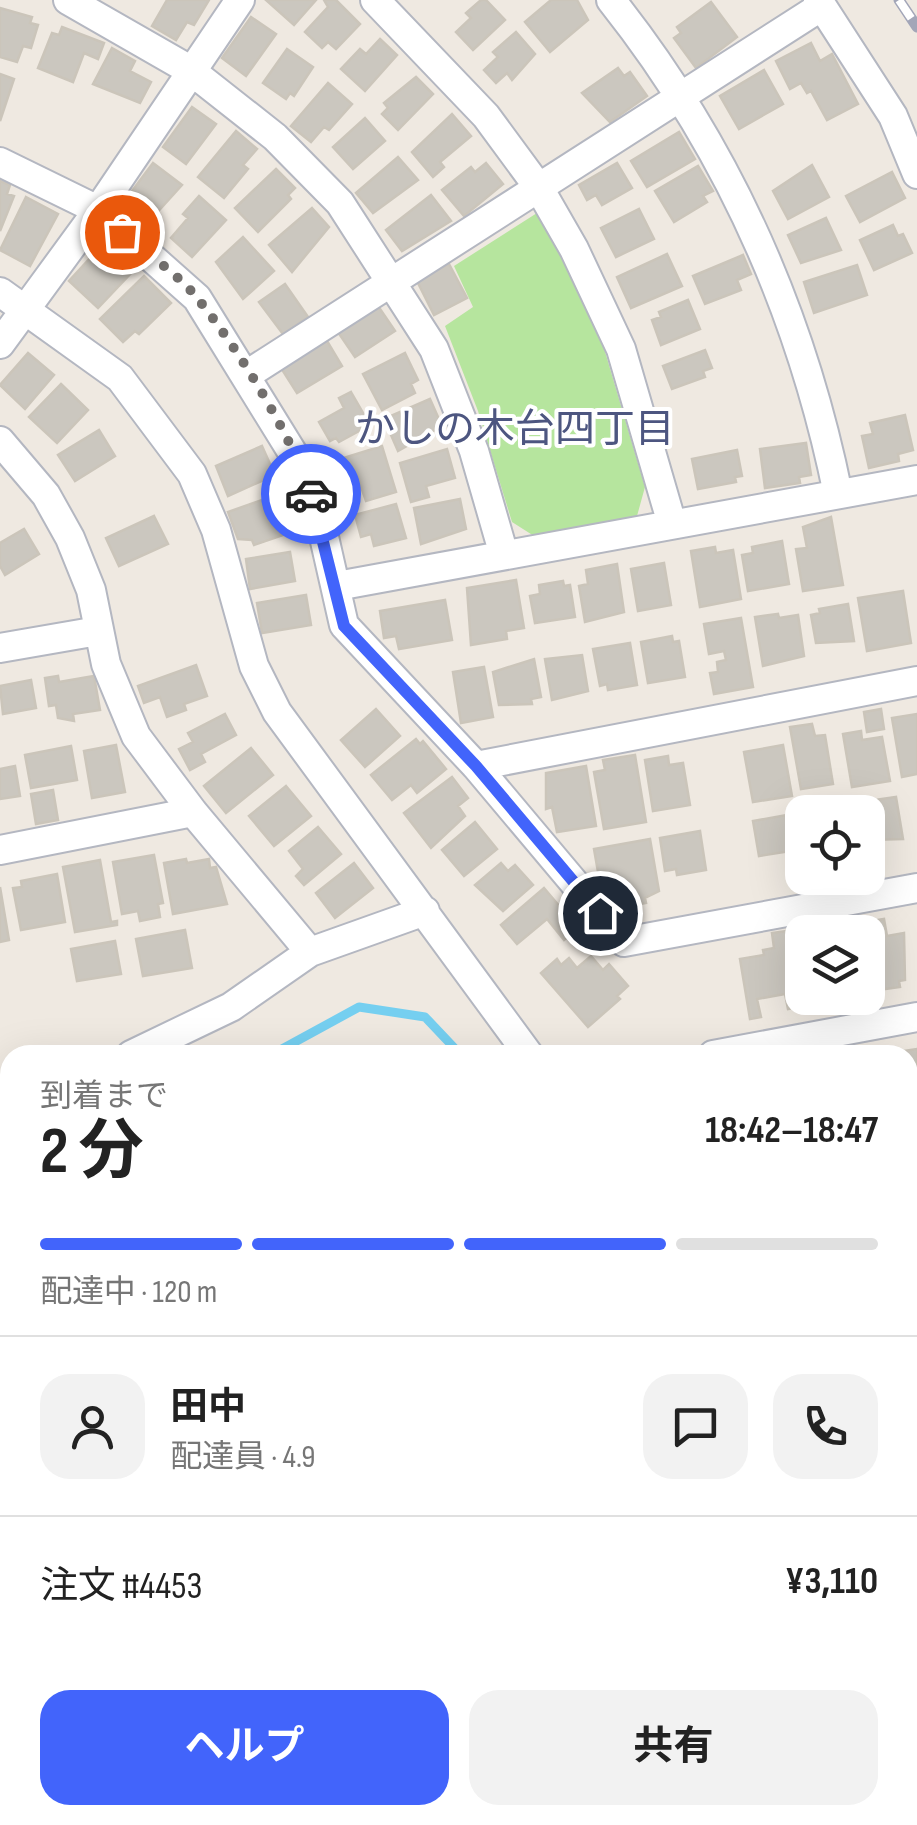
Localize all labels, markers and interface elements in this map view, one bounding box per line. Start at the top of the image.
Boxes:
pin [80,190,165,275]
icon: bag [95,205,150,260]
district label: かしの木台四丁目 [355,406,675,454]
courier [261,444,361,544]
icon: car [284,467,339,522]
map controls [785,795,885,1015]
button: locate [785,795,885,895]
pin [558,871,643,956]
icon: home [573,886,628,941]
button: layers [785,915,885,1015]
text: 到着まで [40,1077,168,1116]
text: 18:42–18:47 [705,1108,878,1153]
text: 2 分 [40,1114,144,1192]
text: 配達中 · 120 m [40,1273,217,1312]
button: person [40,1374,145,1479]
button: chat [643,1374,748,1479]
button: phone [773,1374,878,1479]
text: 田中 [170,1385,246,1430]
text: 配達員 · 4.9 [170,1438,315,1477]
text: ¥3,110 [785,1559,878,1604]
text: 注文 #4453 [40,1564,203,1609]
button: ヘルプ [40,1690,449,1805]
button: 共有 [469,1690,878,1805]

